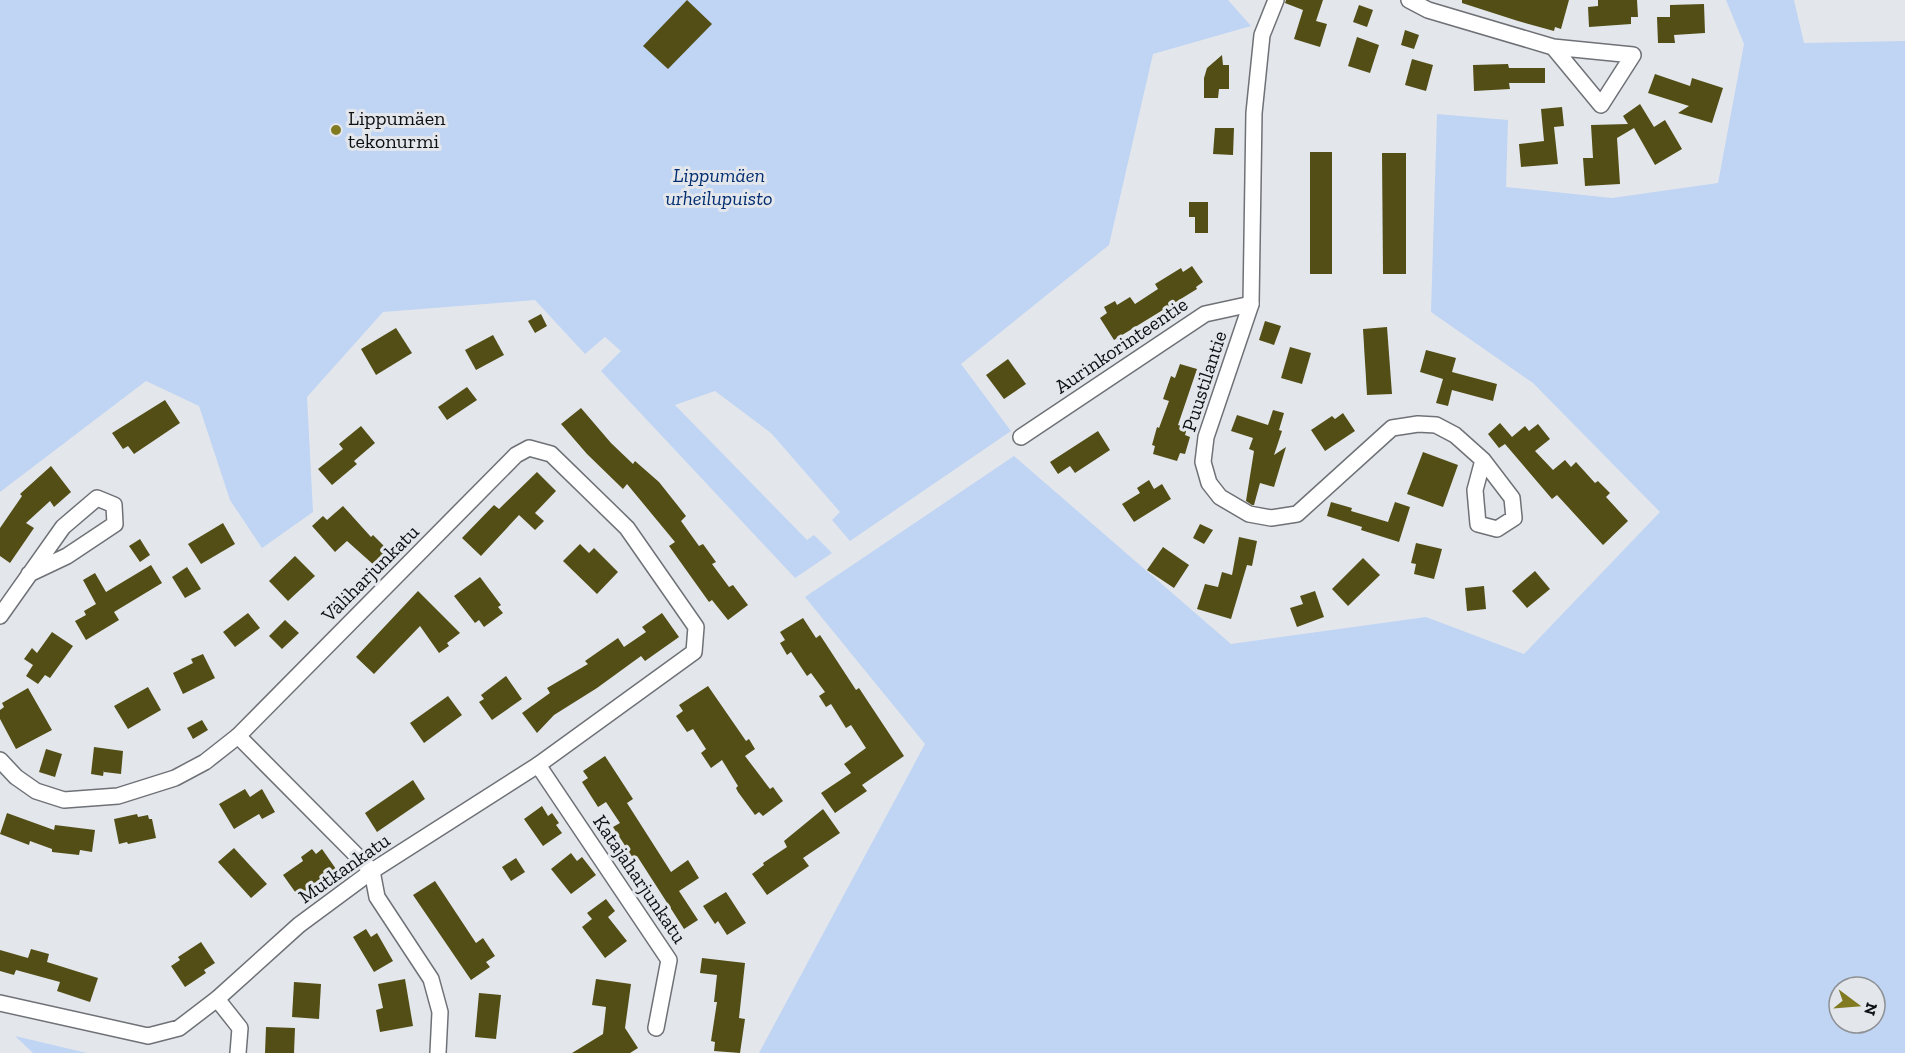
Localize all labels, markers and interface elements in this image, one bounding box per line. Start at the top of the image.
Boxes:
place label: Lippumäen tekonurmi [348,106,446,153]
marker: Lippumäen tekonurmi [329,123,343,137]
park label: Lippumäen urheilupuisto [665,163,773,210]
street label: Aurinkorinteentie [1050,292,1192,398]
street label: Puustilantie [1176,328,1232,434]
street label: Väliharjunkatu [316,519,424,627]
street label: Katajaharjunkatu [588,810,692,948]
street label: Mutkankatu [294,828,394,908]
north arrow [1827,975,1887,1035]
text: N [1860,1001,1882,1017]

